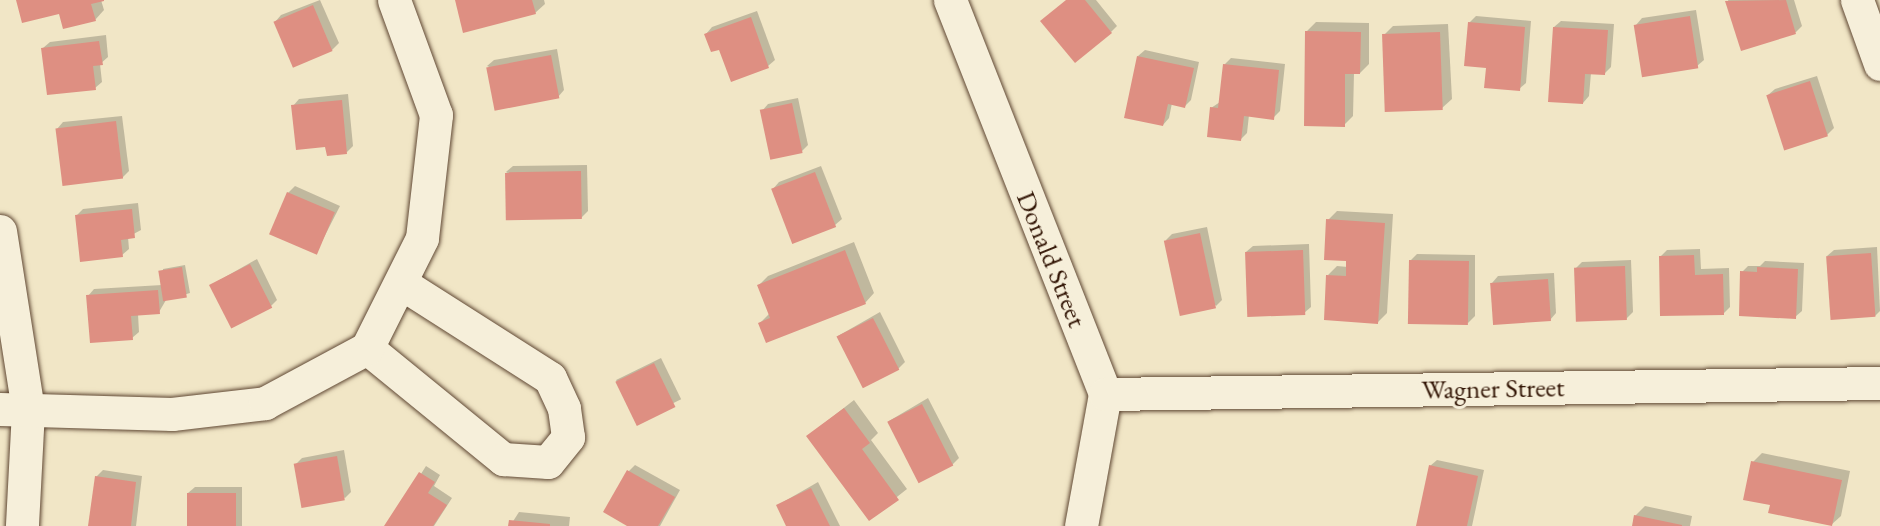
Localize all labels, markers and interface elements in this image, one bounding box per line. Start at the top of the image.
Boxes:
street label: Donald Street [1010,186,1094,332]
street label: Wagner Street [1421,371,1565,405]

